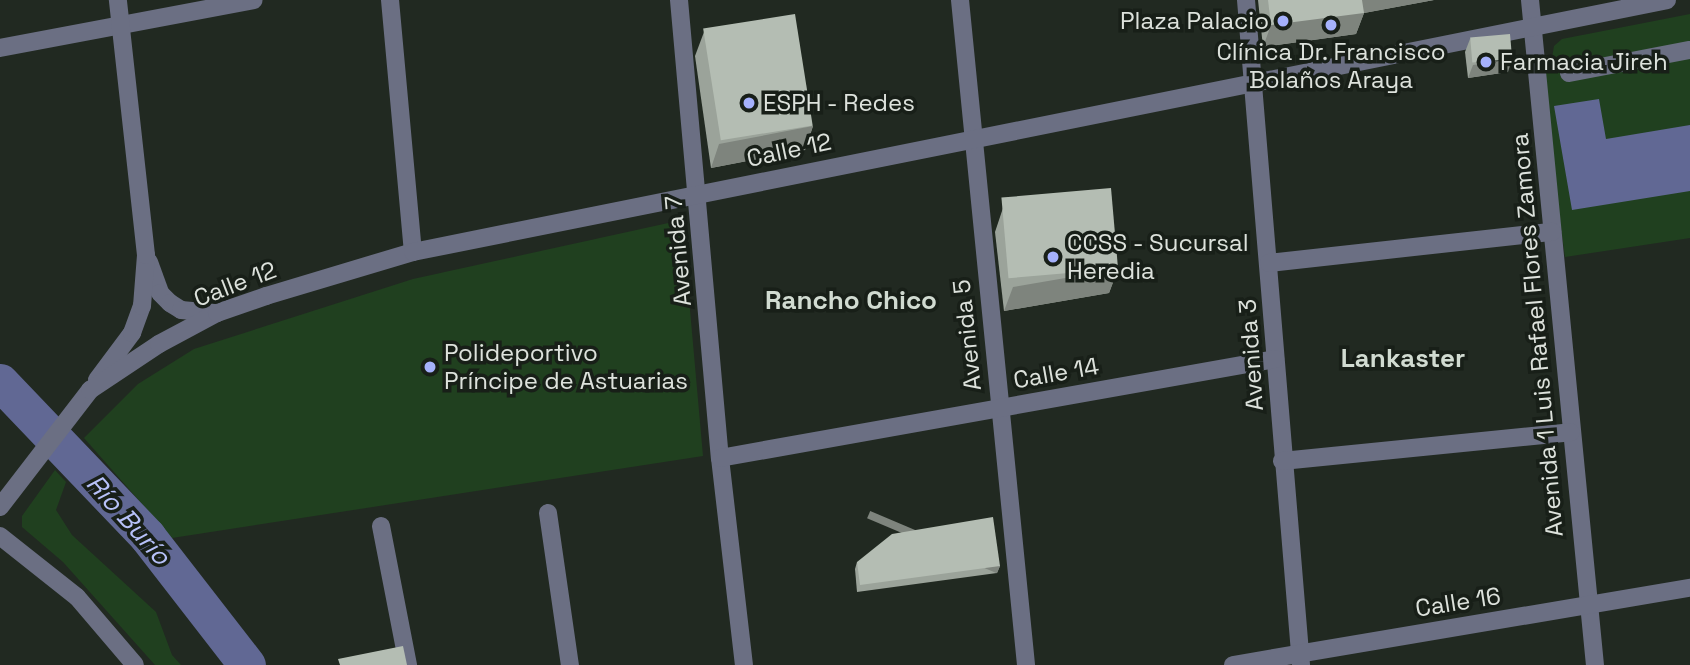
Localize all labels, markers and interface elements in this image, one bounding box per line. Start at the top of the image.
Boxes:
place label: Plaza Palacio [1120,7,1269,35]
marker: Plaza Palacio [1275,13,1291,29]
marker: Clínica Dr. Francisco Bolaños Araya [1321,15,1341,35]
place label: Clínica Dr. Francisco Bolaños Araya [1216,38,1446,94]
place label: Farmacia Jireh [1500,48,1668,76]
marker: Farmacia Jireh [1478,54,1494,70]
place label: ESPH - Redes [763,89,916,117]
marker: ESPH - Redes [741,95,757,111]
street label: Calle 12 [744,127,834,173]
street label: Avenida 1 Luis Rafael Flores Zamora [1505,132,1569,538]
street label: Avenida 7 [659,195,697,307]
place label: CCSS - Sucursal Heredia [1067,229,1250,285]
marker: CCSS - Sucursal Heredia [1045,249,1061,265]
street label: Calle 12 [190,255,280,313]
street label: Avenida 5 [947,278,987,392]
district label: Rancho Chico [765,285,937,317]
street label: Avenida 3 [1233,298,1269,412]
place label: Polideportivo Príncipe de Astuarias [444,339,688,395]
district label: Lankaster [1341,343,1465,375]
street label: Calle 14 [1011,351,1101,395]
marker: Polideportivo Príncipe de Astuarias [422,359,438,375]
water label: Río Burío [79,468,177,572]
street label: Calle 16 [1413,581,1503,623]

